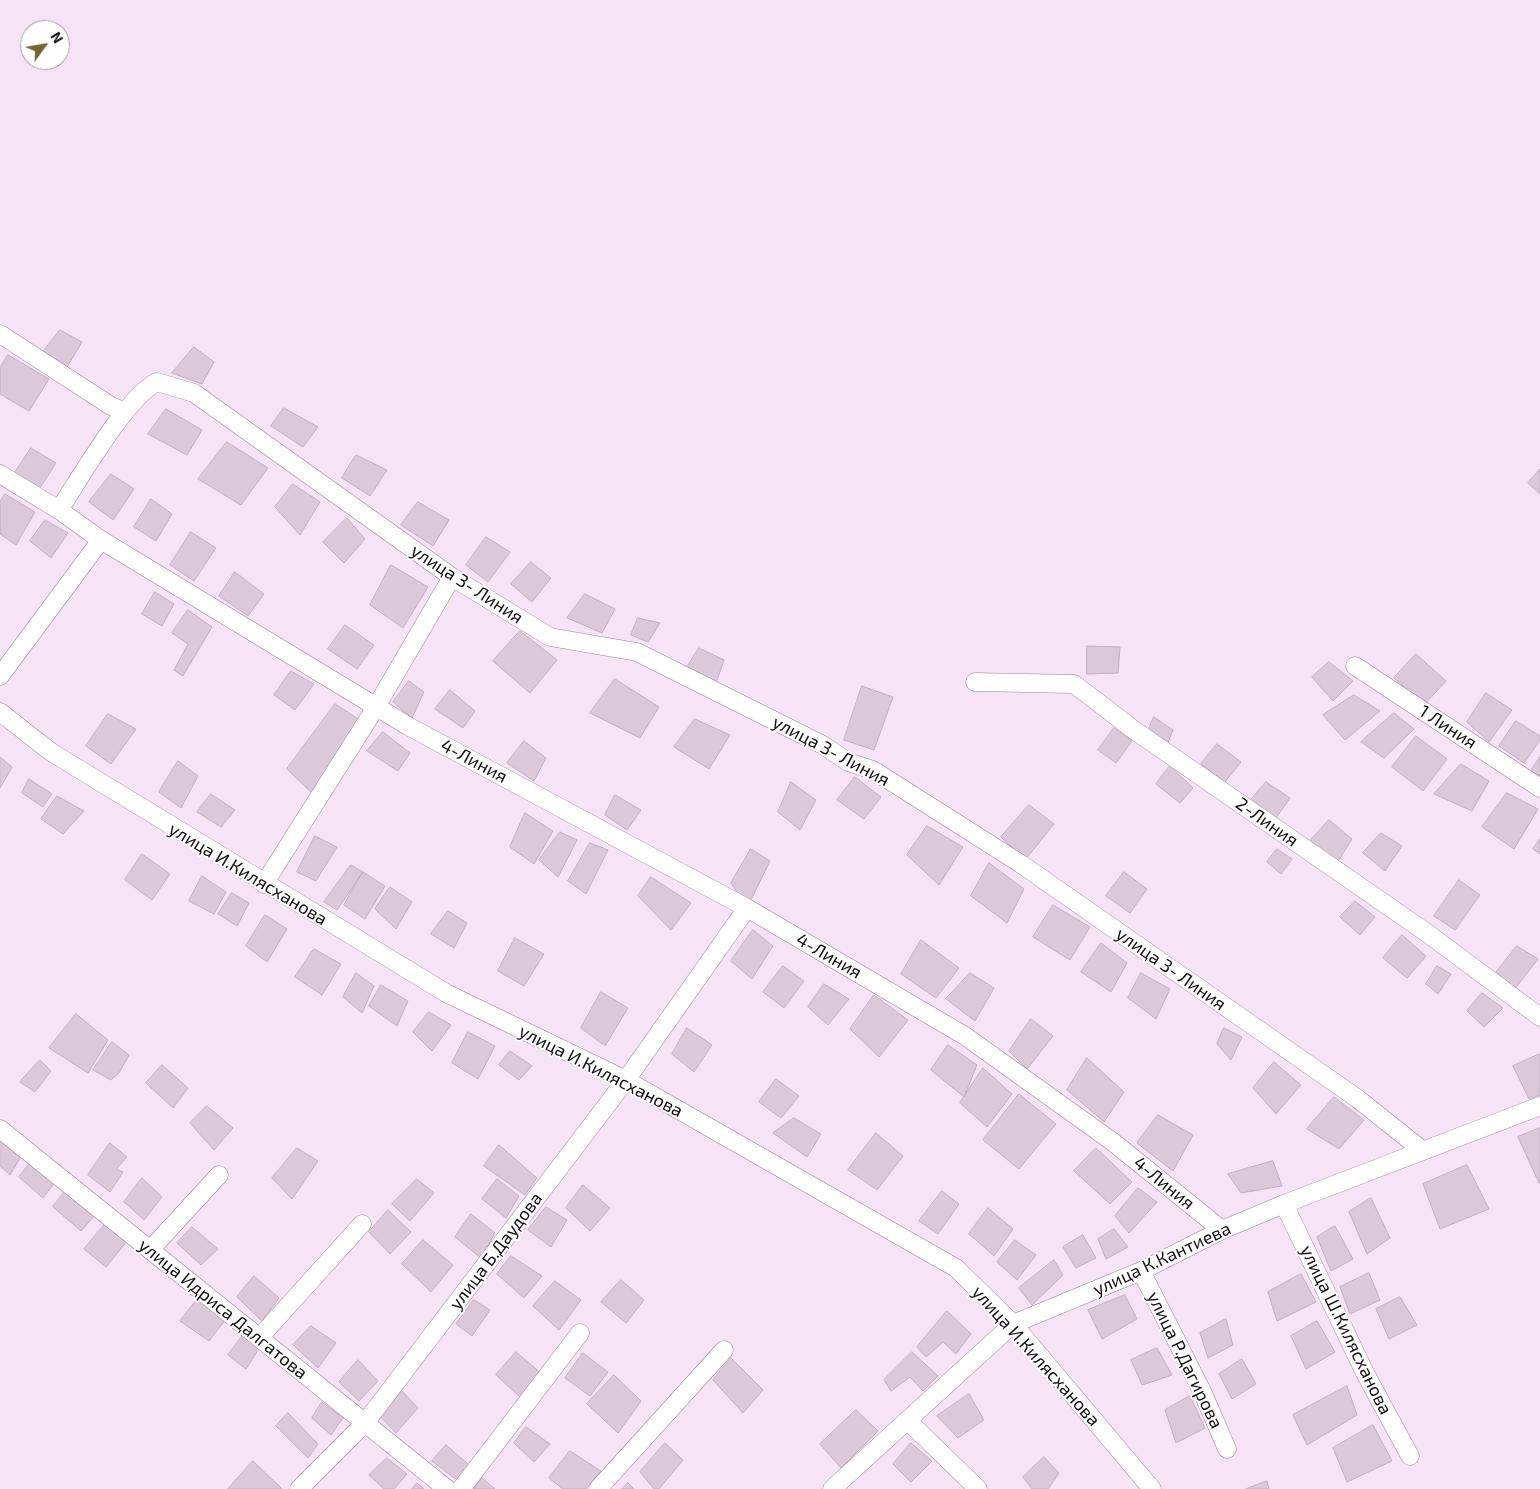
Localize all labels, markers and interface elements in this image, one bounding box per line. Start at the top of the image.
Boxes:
north arrow [20,20,70,70]
text: N [47,29,67,46]
street label: улица 3- Линия [407,540,527,628]
street label: 1 Линия [1415,700,1481,754]
street label: улица 3- Линия [769,711,893,791]
street label: 4-Линия [437,735,511,787]
street label: 2-Линия [1232,793,1302,851]
street label: улица И.Килясханова [165,818,331,930]
street label: улица 3- Линия [1112,923,1230,1015]
street label: 4-Линия [792,929,866,983]
street label: улица И.Килясханова [515,1020,687,1122]
street label: 4-Линия [1129,1152,1199,1214]
street label: улица Б.Даудова [445,1188,547,1314]
street label: улица К.Кантиева [1090,1218,1234,1300]
street label: улица Идриса Далгатова [134,1234,312,1384]
street label: улица Ш.Килясханова [1296,1242,1396,1418]
street label: улица И.Килясханова [967,1281,1105,1431]
street label: улица Р.Дагирова [1143,1288,1227,1432]

